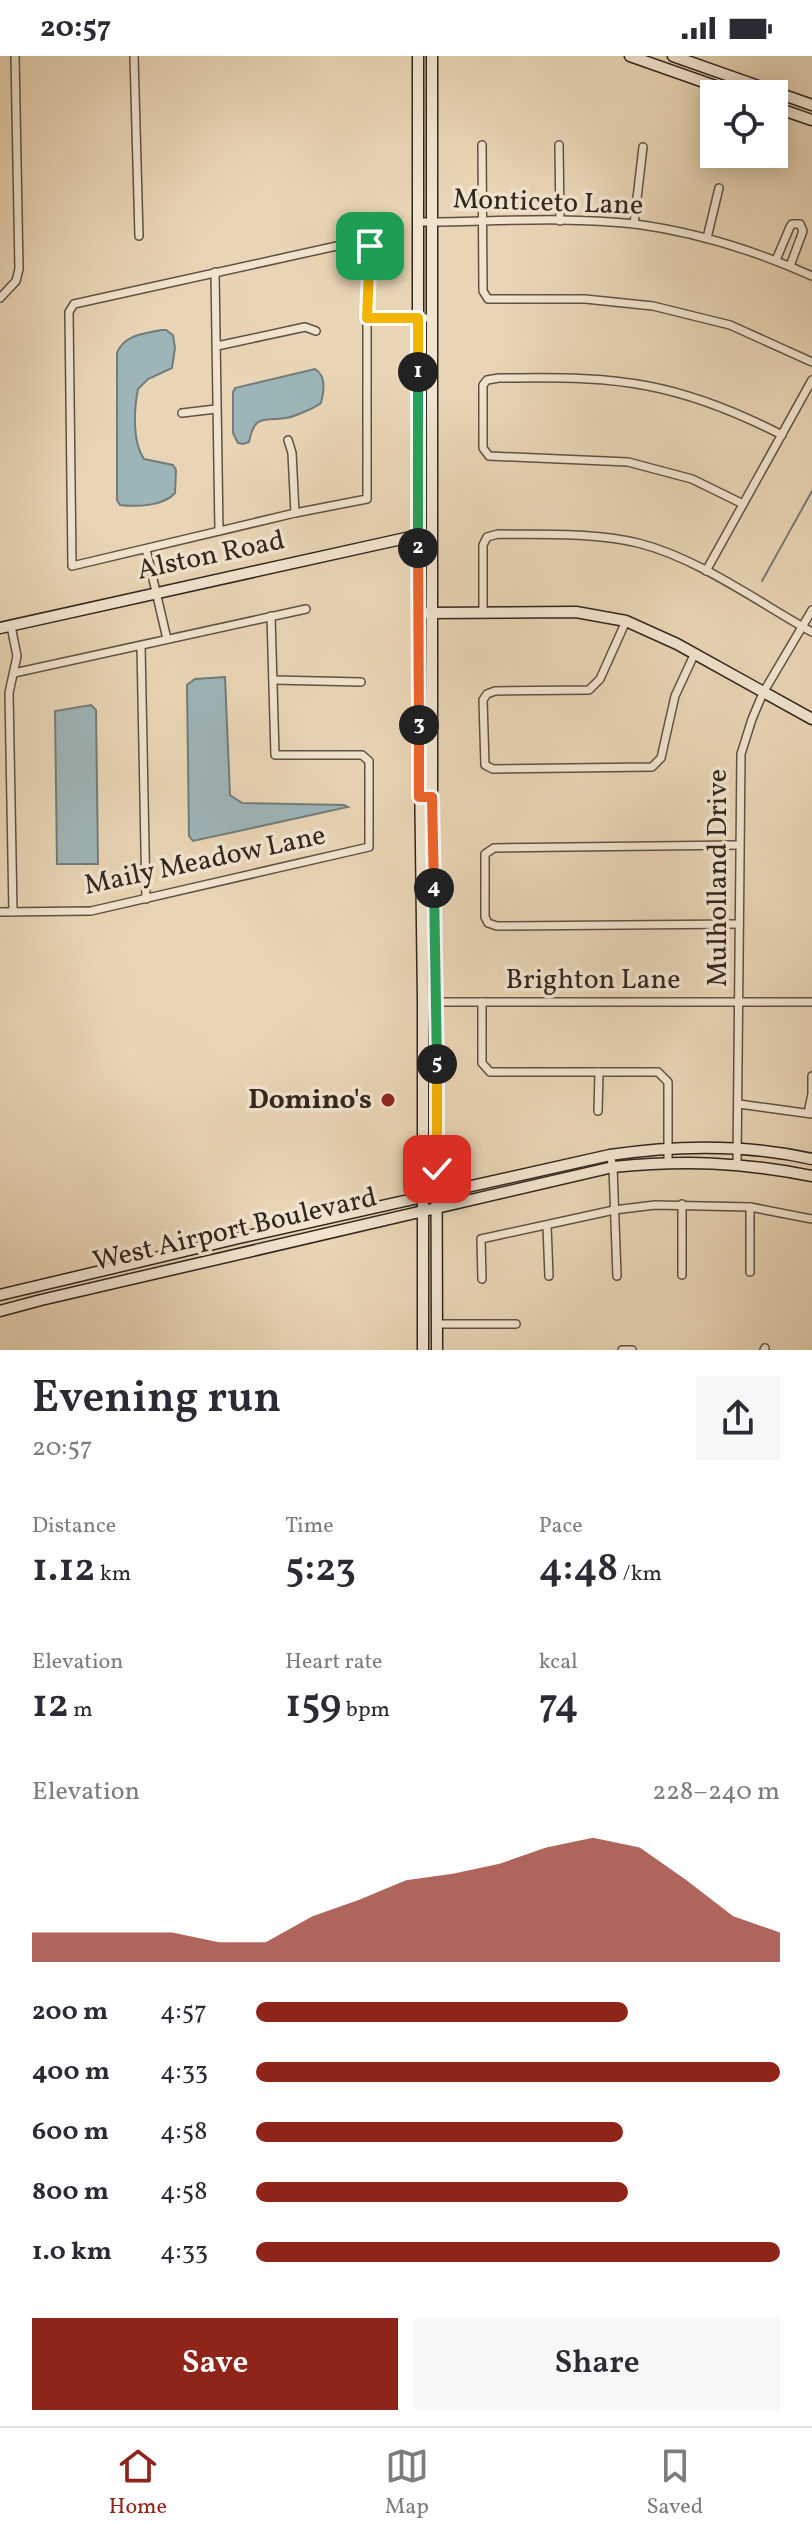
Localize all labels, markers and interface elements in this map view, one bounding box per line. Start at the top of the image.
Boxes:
text: 20:57 [40,7,111,49]
map controls [700,80,788,168]
button: locate [700,80,788,168]
street label: Monticeto Lane [452,180,644,226]
pin [336,212,404,280]
icon: arrive [348,224,392,268]
pin: 1 [398,352,438,392]
text: 1 [414,356,422,387]
street label: Alston Road [134,521,288,591]
pin: 2 [398,528,438,568]
text: 2 [412,532,424,563]
pin: 3 [399,705,439,745]
text: 3 [413,709,425,740]
street label: Mulholland Drive [699,769,738,987]
street label: Maily Meadow Lane [81,816,329,906]
pin: 4 [414,868,454,908]
text: 4 [427,872,441,903]
street label: Brighton Lane [506,961,680,1000]
pin: 5 [417,1044,457,1084]
text: 5 [432,1048,442,1079]
place label: Domino's [248,1081,372,1120]
marker: Domino's [379,1091,397,1109]
pin [403,1135,471,1203]
icon: check [415,1147,459,1191]
street label: West Airport Boulevard [89,1178,381,1282]
text: Evening run [32,1369,281,1430]
button: share [696,1376,780,1460]
text: 20:57 [32,1430,93,1466]
text: Distance [32,1511,116,1542]
text: Time [285,1511,334,1542]
text: Pace [539,1511,583,1542]
text: 1.12 [32,1542,95,1598]
text: 5:23 [285,1542,356,1598]
text: 4:48 [539,1542,618,1598]
text: km [95,1559,131,1590]
text: /km [618,1559,662,1590]
text: Elevation [32,1647,123,1678]
text: Heart rate [285,1647,382,1678]
text: kcal [539,1647,578,1678]
text: 12 [32,1678,69,1734]
text: 159 [285,1678,341,1734]
text: 74 [539,1678,579,1734]
text: m [69,1695,93,1726]
text: bpm [341,1695,390,1726]
text: Elevation [32,1774,140,1810]
text: 228–240 m [652,1774,780,1810]
text: 200 m [32,1994,108,2030]
text: 4:57 [160,1994,207,2030]
text: 400 m [32,2054,110,2090]
text: 4:33 [160,2054,208,2090]
text: 600 m [32,2114,109,2150]
text: 4:58 [160,2114,207,2150]
text: 800 m [32,2174,109,2210]
text: 4:58 [160,2174,207,2210]
text: 1.0 km [32,2234,112,2270]
text: 4:33 [160,2234,208,2270]
button: Save [32,2318,398,2410]
button: Share [414,2318,780,2410]
tab: Home [109,2444,167,2523]
tab: Map [385,2444,429,2523]
tab: Saved [646,2444,703,2523]

